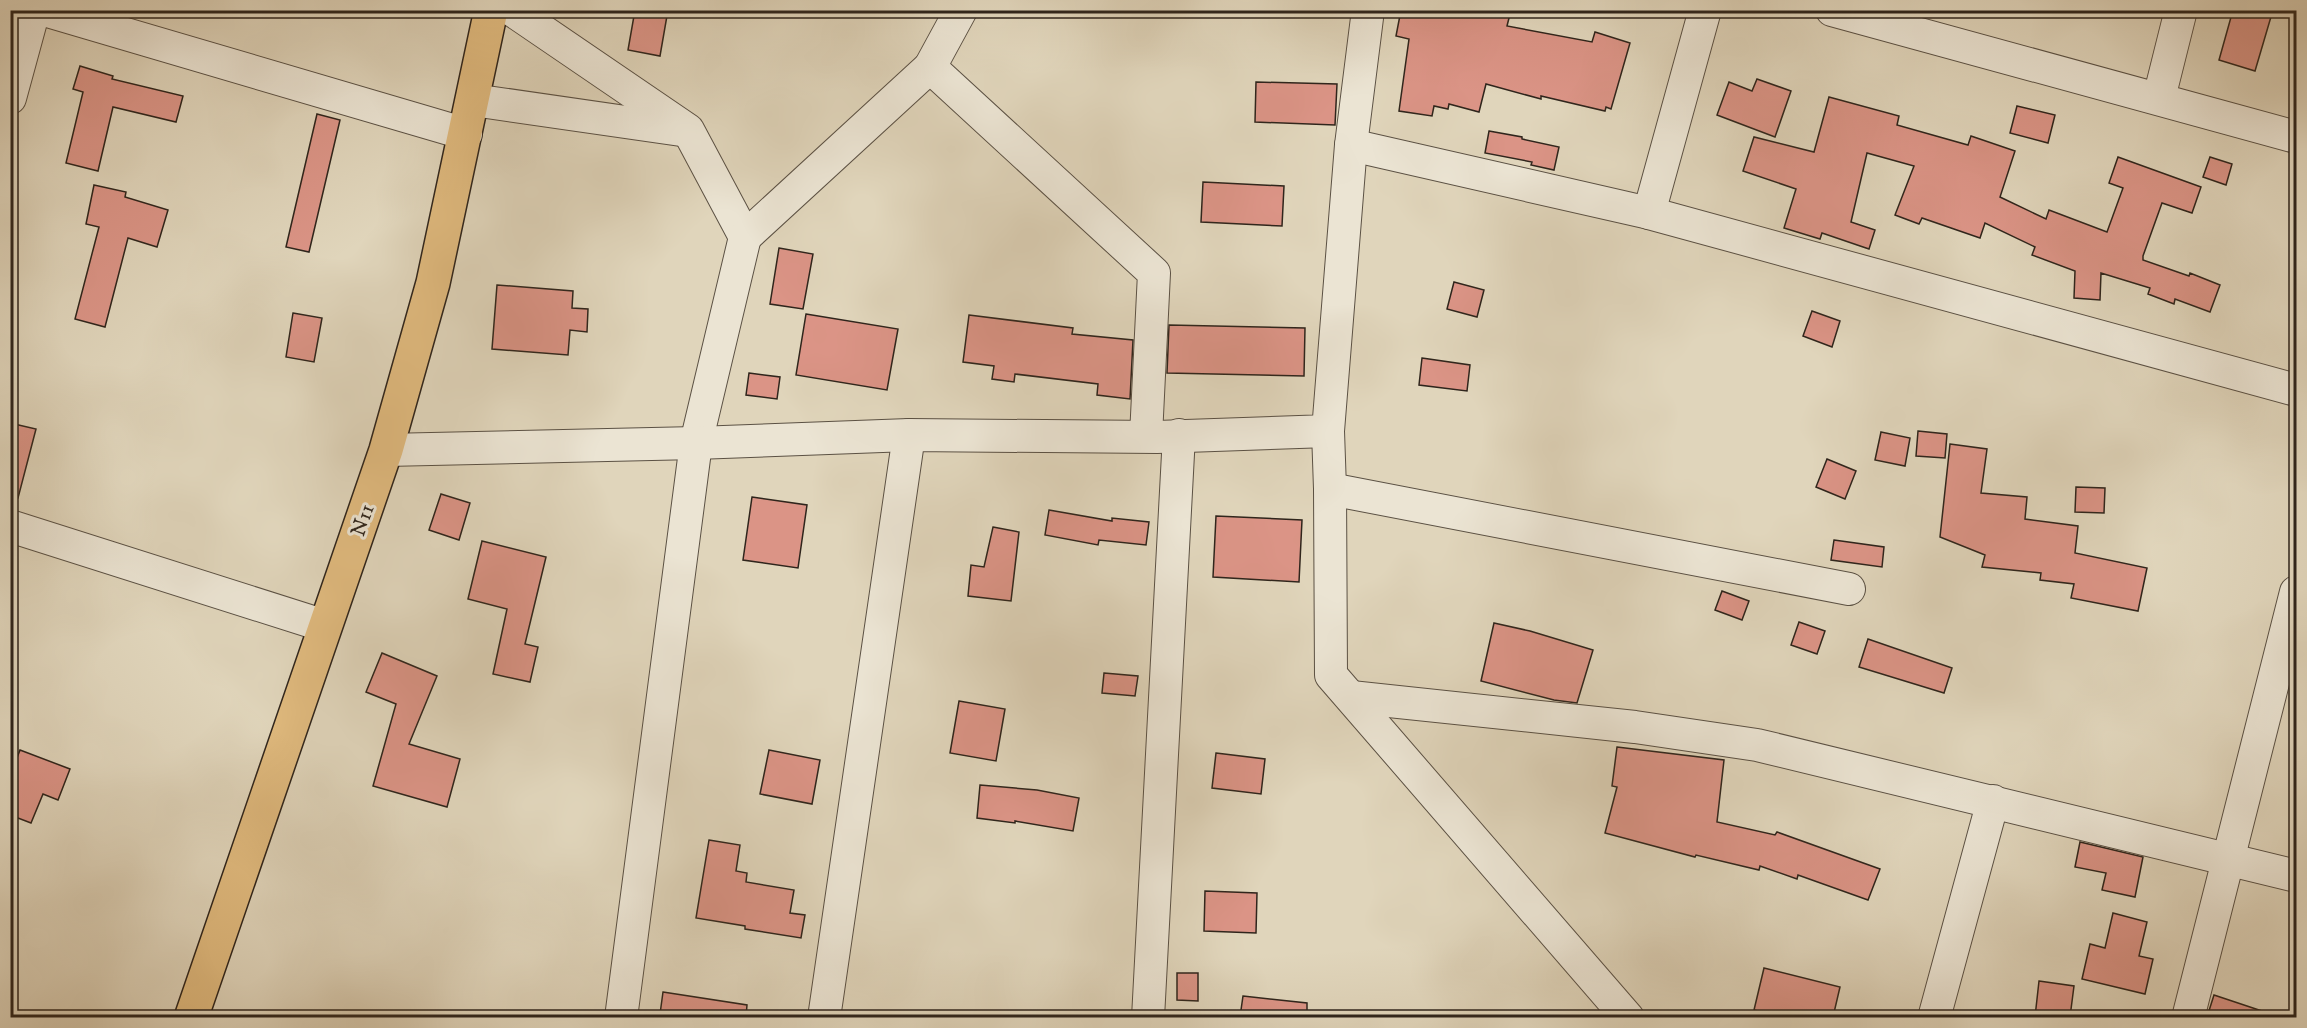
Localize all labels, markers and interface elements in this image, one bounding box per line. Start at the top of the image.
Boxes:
street label: N11 [345,501,381,540]

